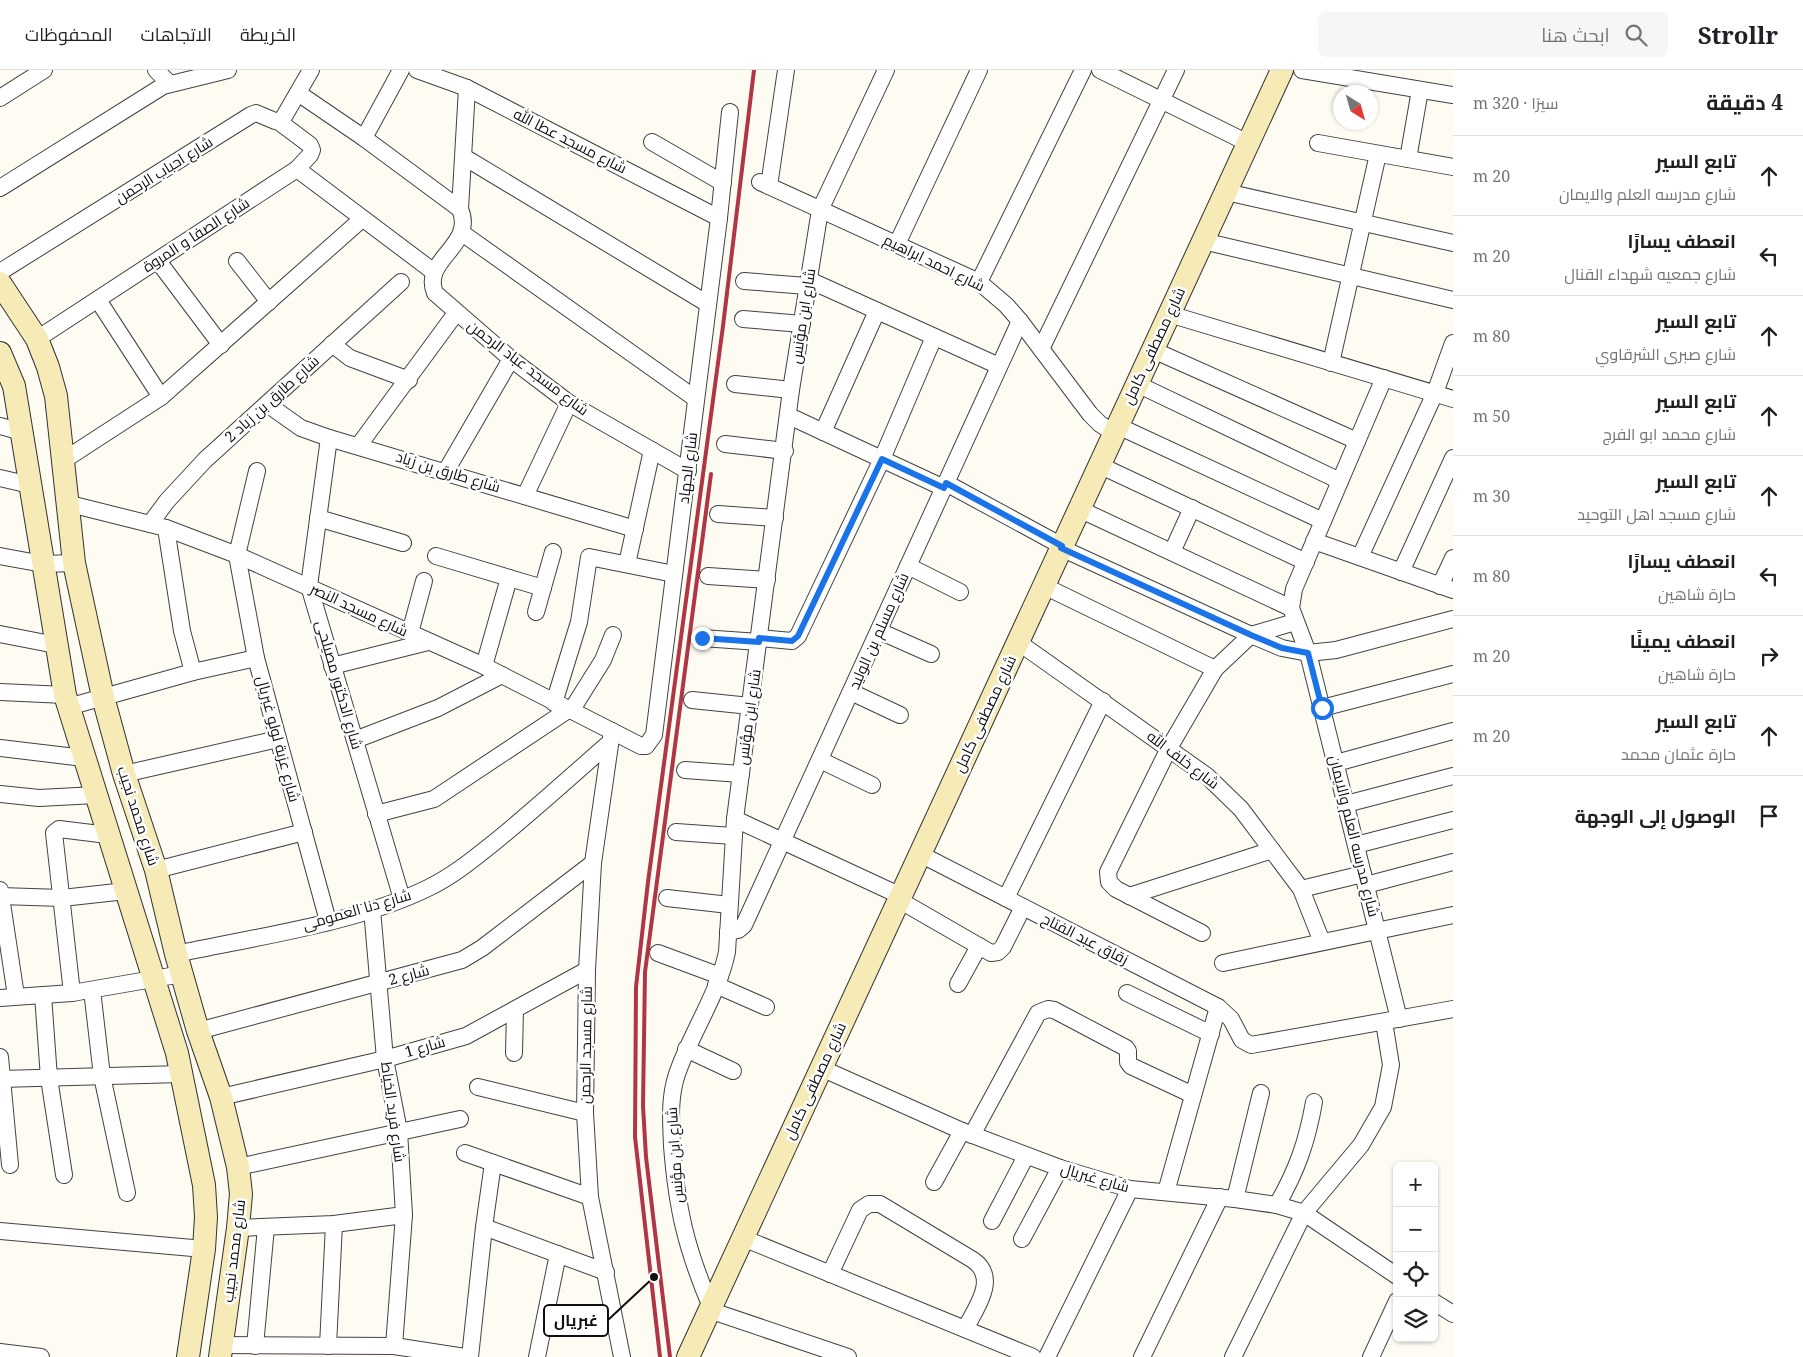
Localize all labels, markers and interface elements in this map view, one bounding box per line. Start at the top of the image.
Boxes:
search box [1318,12,1668,57]
text: Strollr [1698,18,1778,51]
icon: search [1622,21,1650,49]
text: المحفوظات [25,22,113,46]
text: الاتجاهات [141,22,212,46]
text: الخريطة [240,22,296,46]
text: ابحث هنا [1541,22,1610,48]
north arrow [1333,85,1378,130]
text: 4 دقيقة [1706,88,1783,116]
text: سيرًا · 320 m [1473,92,1559,114]
street label: شارع مسجد عطا الله [509,103,631,179]
street label: شارع احباب الرحمن [111,131,217,209]
text: تابع السير [1656,148,1736,174]
icon: ahead [1755,162,1783,190]
text: 20 m [1473,165,1510,187]
text: شارع مدرسه العلم والايمان [1559,183,1736,205]
street label: شارع الصفا و المروة [138,192,254,278]
text: انعطف يسارًا [1627,228,1736,254]
street label: شارع احمد ابراهيم [880,229,988,297]
icon: left [1755,242,1783,270]
text: 20 m [1473,245,1510,267]
text: شارع جمعيه شهداء القنال [1564,263,1736,285]
street label: شارع ابن مؤنس [785,267,821,365]
street label: شارع مصطفى كامل [1117,284,1191,408]
text: تابع السير [1656,308,1736,334]
street label: شارع مسجد عباد الرحمن [463,315,593,421]
icon: ahead [1755,322,1783,350]
text: 80 m [1473,325,1510,347]
text: شارع صبرى الشرقاوي [1595,343,1736,365]
street label: شارع طارق بن زياد 2 [220,350,324,448]
text: تابع السير [1656,388,1736,414]
icon: ahead [1755,402,1783,430]
text: 50 m [1473,405,1510,427]
text: شارع محمد ابو الفرج [1602,423,1736,445]
street label: شارع الجهاد [673,431,703,505]
street label: شارع طارق بن زياد [393,446,503,498]
text: تابع السير [1656,468,1736,494]
icon: ahead [1755,482,1783,510]
text: 30 m [1473,485,1510,507]
text: شارع مسجد اهل التوحيد [1577,503,1736,525]
text: انعطف يسارًا [1627,548,1736,574]
icon: left [1755,562,1783,590]
text: 80 m [1473,565,1510,587]
street label: شارع مسلم بن الوليد [843,569,915,693]
street label: شارع مسجد النصر [305,577,412,642]
text: حارة شاهين [1658,583,1736,605]
street label: شارع الدكتور مصيلحى [310,618,368,752]
route end [691,627,714,650]
text: انعطف يمينًا [1630,628,1736,654]
icon: right [1755,642,1783,670]
text: 20 m [1473,645,1510,667]
street label: شارع مصطفى كامل [948,652,1022,776]
text: حارة شاهين [1658,663,1736,685]
street label: شارع ابن مؤنس [731,668,767,766]
street label: شارع عزبة لولو غبريال [251,673,305,805]
route start [1311,697,1334,720]
text: تابع السير [1656,708,1736,734]
icon: ahead [1755,722,1783,750]
street label: شارع خلف الله [1142,725,1224,795]
text: 20 m [1473,725,1510,747]
text: حارة عثمان محمد [1621,743,1736,765]
street label: شارع مدرسه العلم والايمان [1323,753,1385,919]
street label: شارع محمد نجيب [112,763,164,869]
icon: arrive [1755,802,1783,830]
text: الوصول إلى الوجهة [1575,803,1736,829]
street label: شارع دنا العمومى [300,884,414,936]
street label: زقاق عبد الفتاح [1038,908,1132,970]
street label: شارع 2 [386,959,432,991]
street label: شارع مسجد الرحمن [574,986,598,1104]
street label: شارع مصطفى كامل [778,1019,852,1143]
street label: شارع 1 [402,1031,448,1063]
street label: شارع فريد الخياط [375,1060,411,1164]
street label: شارع ابن مؤنس [661,1106,689,1204]
street label: شارع غبريال [1058,1158,1132,1198]
map controls [1393,1162,1438,1342]
button: + [1393,1162,1438,1207]
street label: شارع محمد نجيب [217,1198,251,1304]
button: − [1393,1207,1438,1252]
button: locate [1393,1252,1438,1297]
button: layers [1393,1297,1438,1342]
callout: غبريال [544,1305,608,1336]
text: غبريال [554,1309,598,1331]

